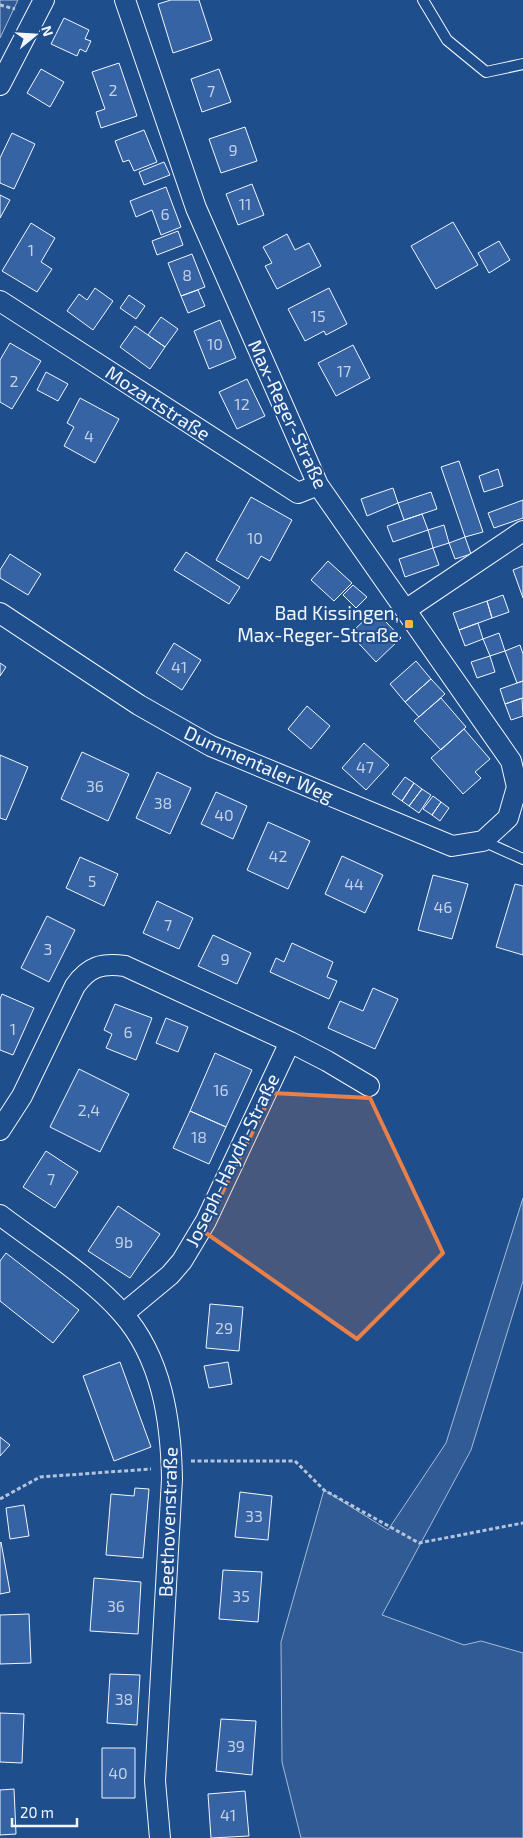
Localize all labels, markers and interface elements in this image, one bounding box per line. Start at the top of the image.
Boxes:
north arrow [10,10,60,60]
text: N [38,23,57,38]
house number: 2 [109,80,118,99]
house number: 7 [207,81,215,100]
house number: 9 [228,140,238,159]
house number: 11 [239,194,251,213]
house number: 6 [160,204,170,223]
house number: 1 [28,240,34,259]
house number: 8 [182,265,192,284]
house number: 15 [311,306,325,325]
house number: 10 [207,334,223,353]
street label: Max-Reger-Straße [244,336,333,492]
street label: Mozartstraße [102,360,215,445]
house number: 17 [337,361,351,380]
house number: 2 [10,371,19,390]
house number: 12 [234,394,250,413]
house number: 4 [84,426,94,445]
house number: 10 [247,528,263,547]
place label: Bad Kissingen, Max-Reger-Straße [237,601,399,646]
marker: Bad Kissingen, Max-Reger-Straße [403,618,415,630]
house number: 41 [171,657,187,676]
street label: Dummentaler Weg [181,720,338,807]
house number: 47 [356,757,374,776]
house number: 36 [86,776,104,795]
house number: 38 [154,793,172,812]
house number: 40 [214,805,234,824]
house number: 42 [269,846,287,865]
house number: 5 [88,871,96,890]
house number: 44 [344,874,364,893]
house number: 46 [434,897,453,916]
house number: 7 [164,915,172,934]
house number: 3 [44,939,52,958]
house number: 9 [220,949,230,968]
house number: 1 [10,1019,16,1038]
house number: 6 [123,1022,133,1041]
street label: Joseph-Haydn-Straße [180,1069,284,1250]
house number: 16 [213,1080,229,1099]
house number: 2,4 [78,1100,100,1119]
house number: 18 [191,1127,207,1146]
house number: 7 [47,1169,55,1188]
house number: 9b [115,1232,133,1251]
house number: 29 [215,1318,233,1337]
street label: Beethovenstraße [153,1446,182,1597]
house number: 33 [245,1506,263,1525]
house number: 35 [232,1586,250,1605]
house number: 36 [107,1596,125,1615]
house number: 38 [115,1689,133,1708]
house number: 39 [227,1736,245,1755]
house number: 40 [108,1763,128,1782]
scale bar [12,1796,78,1828]
text: 20 m [20,1803,54,1821]
house number: 41 [220,1805,236,1824]

